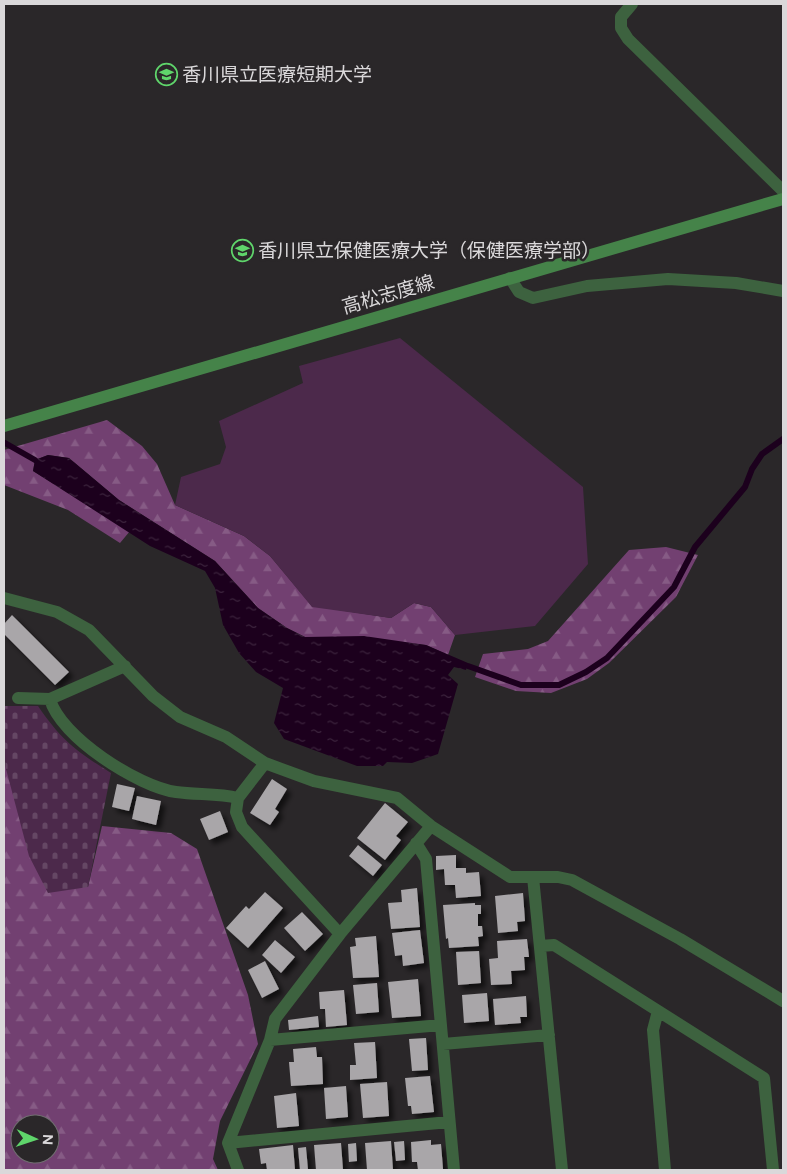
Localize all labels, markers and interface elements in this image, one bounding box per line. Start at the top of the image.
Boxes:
school or university icon: 香川県立医療短期大学 [154,62,178,86]
place label: 香川県立医療短期大学 [182,63,372,86]
school or university icon: 香川県立保健医療大学（保健医療学部） [230,238,254,262]
place label: 香川県立保健医療大学（保健医療学部） [258,239,600,262]
street label: 高松志度線 [339,270,437,319]
north arrow [10,1114,60,1164]
text: N [39,1134,56,1146]

